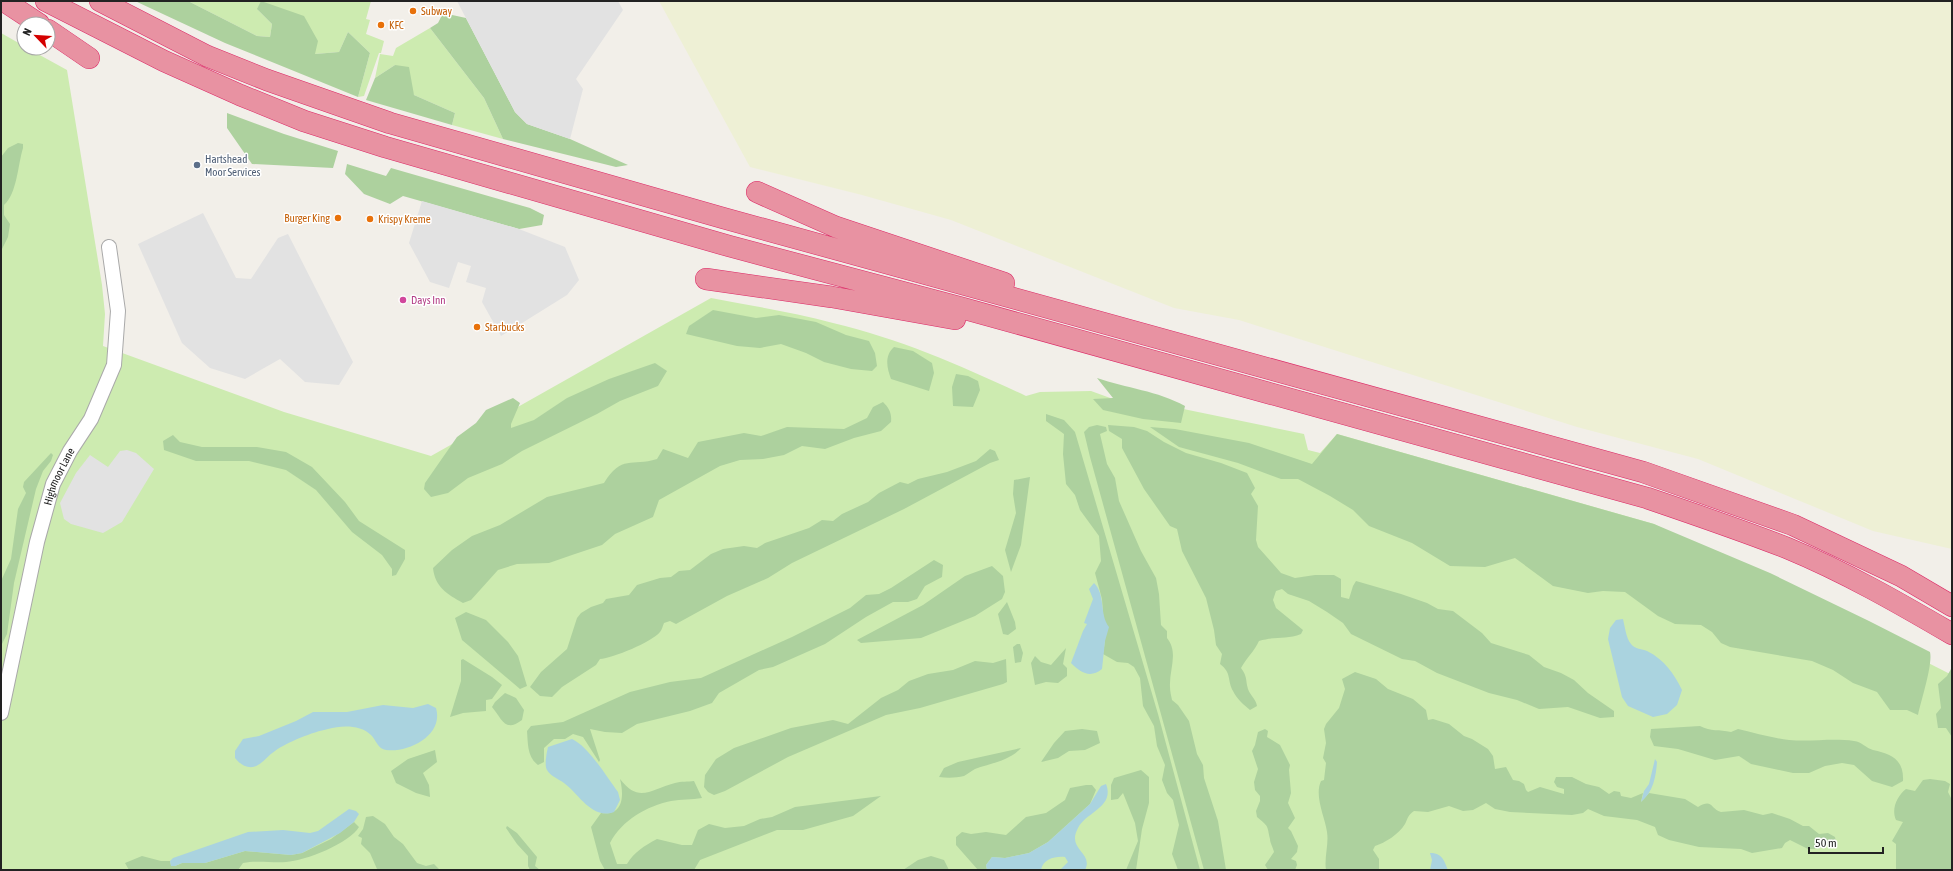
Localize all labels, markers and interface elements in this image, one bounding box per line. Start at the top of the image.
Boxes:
place label: Subway [421,5,453,17]
marker: Subway [408,6,418,16]
north arrow [16,16,56,56]
place label: KFC [389,19,404,31]
marker: KFC [376,20,386,30]
text: N [20,26,34,37]
place label: Hartshead Moor Services [205,153,260,178]
marker: Hartshead Moor Services [192,160,202,170]
place label: Burger King [284,212,330,224]
marker: Burger King [333,213,343,223]
place label: Krispy Kreme [378,213,431,225]
marker: Krispy Kreme [365,214,375,224]
place label: Days Inn [411,294,446,306]
marker: Days Inn [398,295,408,305]
place label: Starbucks [485,321,525,333]
marker: Starbucks [472,322,482,332]
street label: Highmoor Lane [41,445,77,507]
scale bar [1809,829,1883,855]
text: 50 m [1815,836,1837,850]

